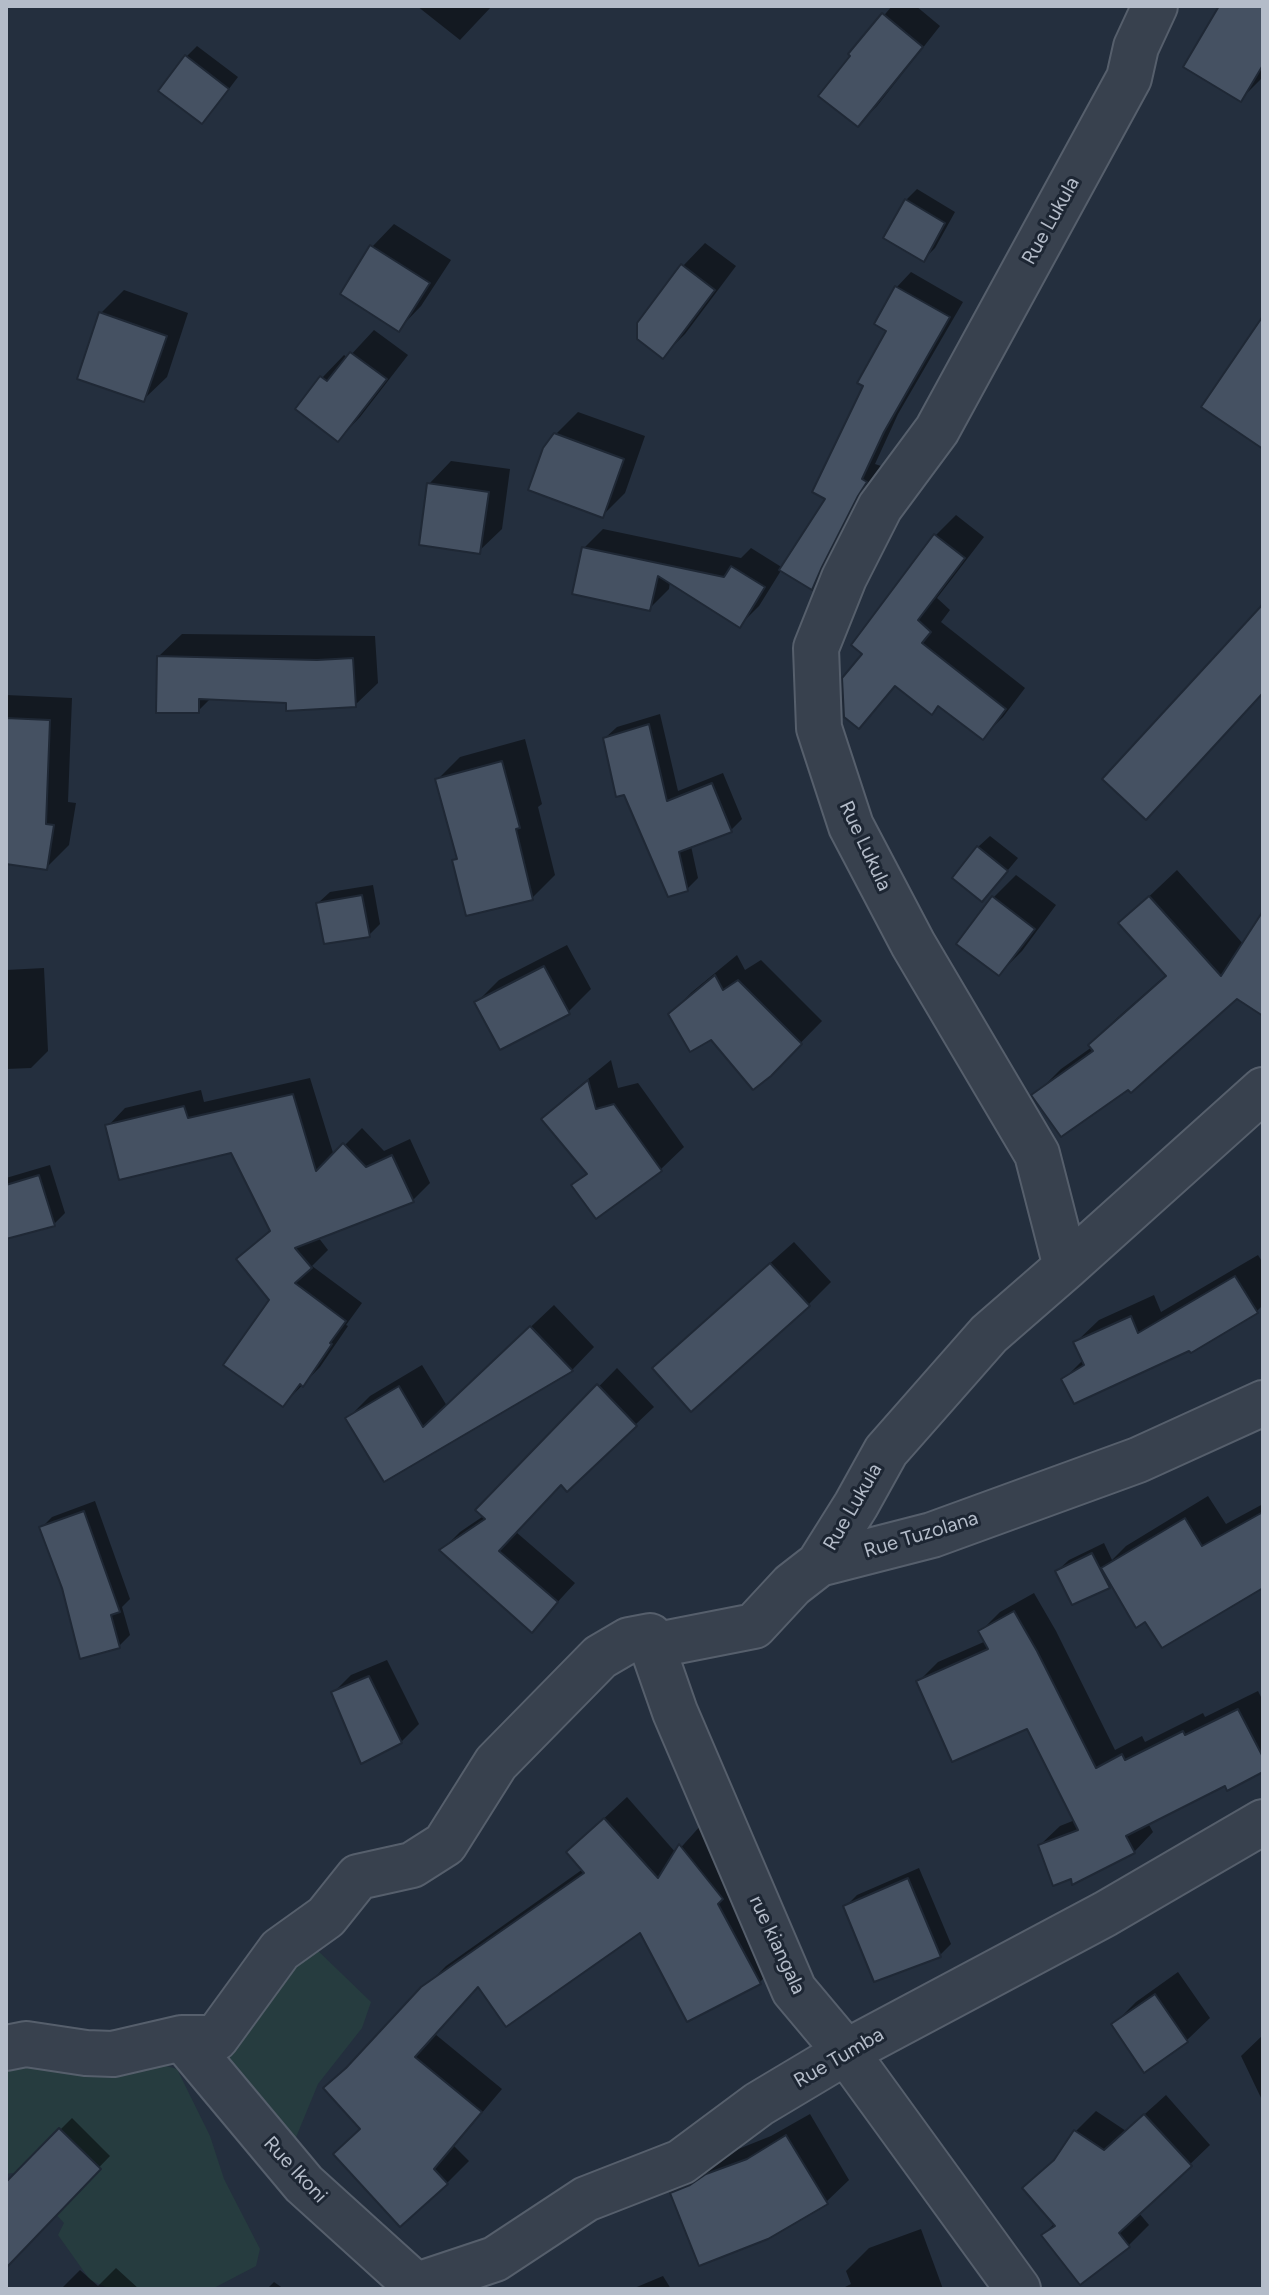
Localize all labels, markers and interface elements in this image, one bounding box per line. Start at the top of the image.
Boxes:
street label: Rue Lukula [1017,173,1085,269]
street label: Rue Lukula [834,797,896,895]
street label: Rue Lukula [818,1459,888,1555]
street label: Rue Tuzolana [861,1506,981,1564]
street label: rue kiangala [744,1892,810,1998]
street label: Rue Tumba [790,2023,888,2093]
street label: Rue Ikoni [258,2132,332,2208]

